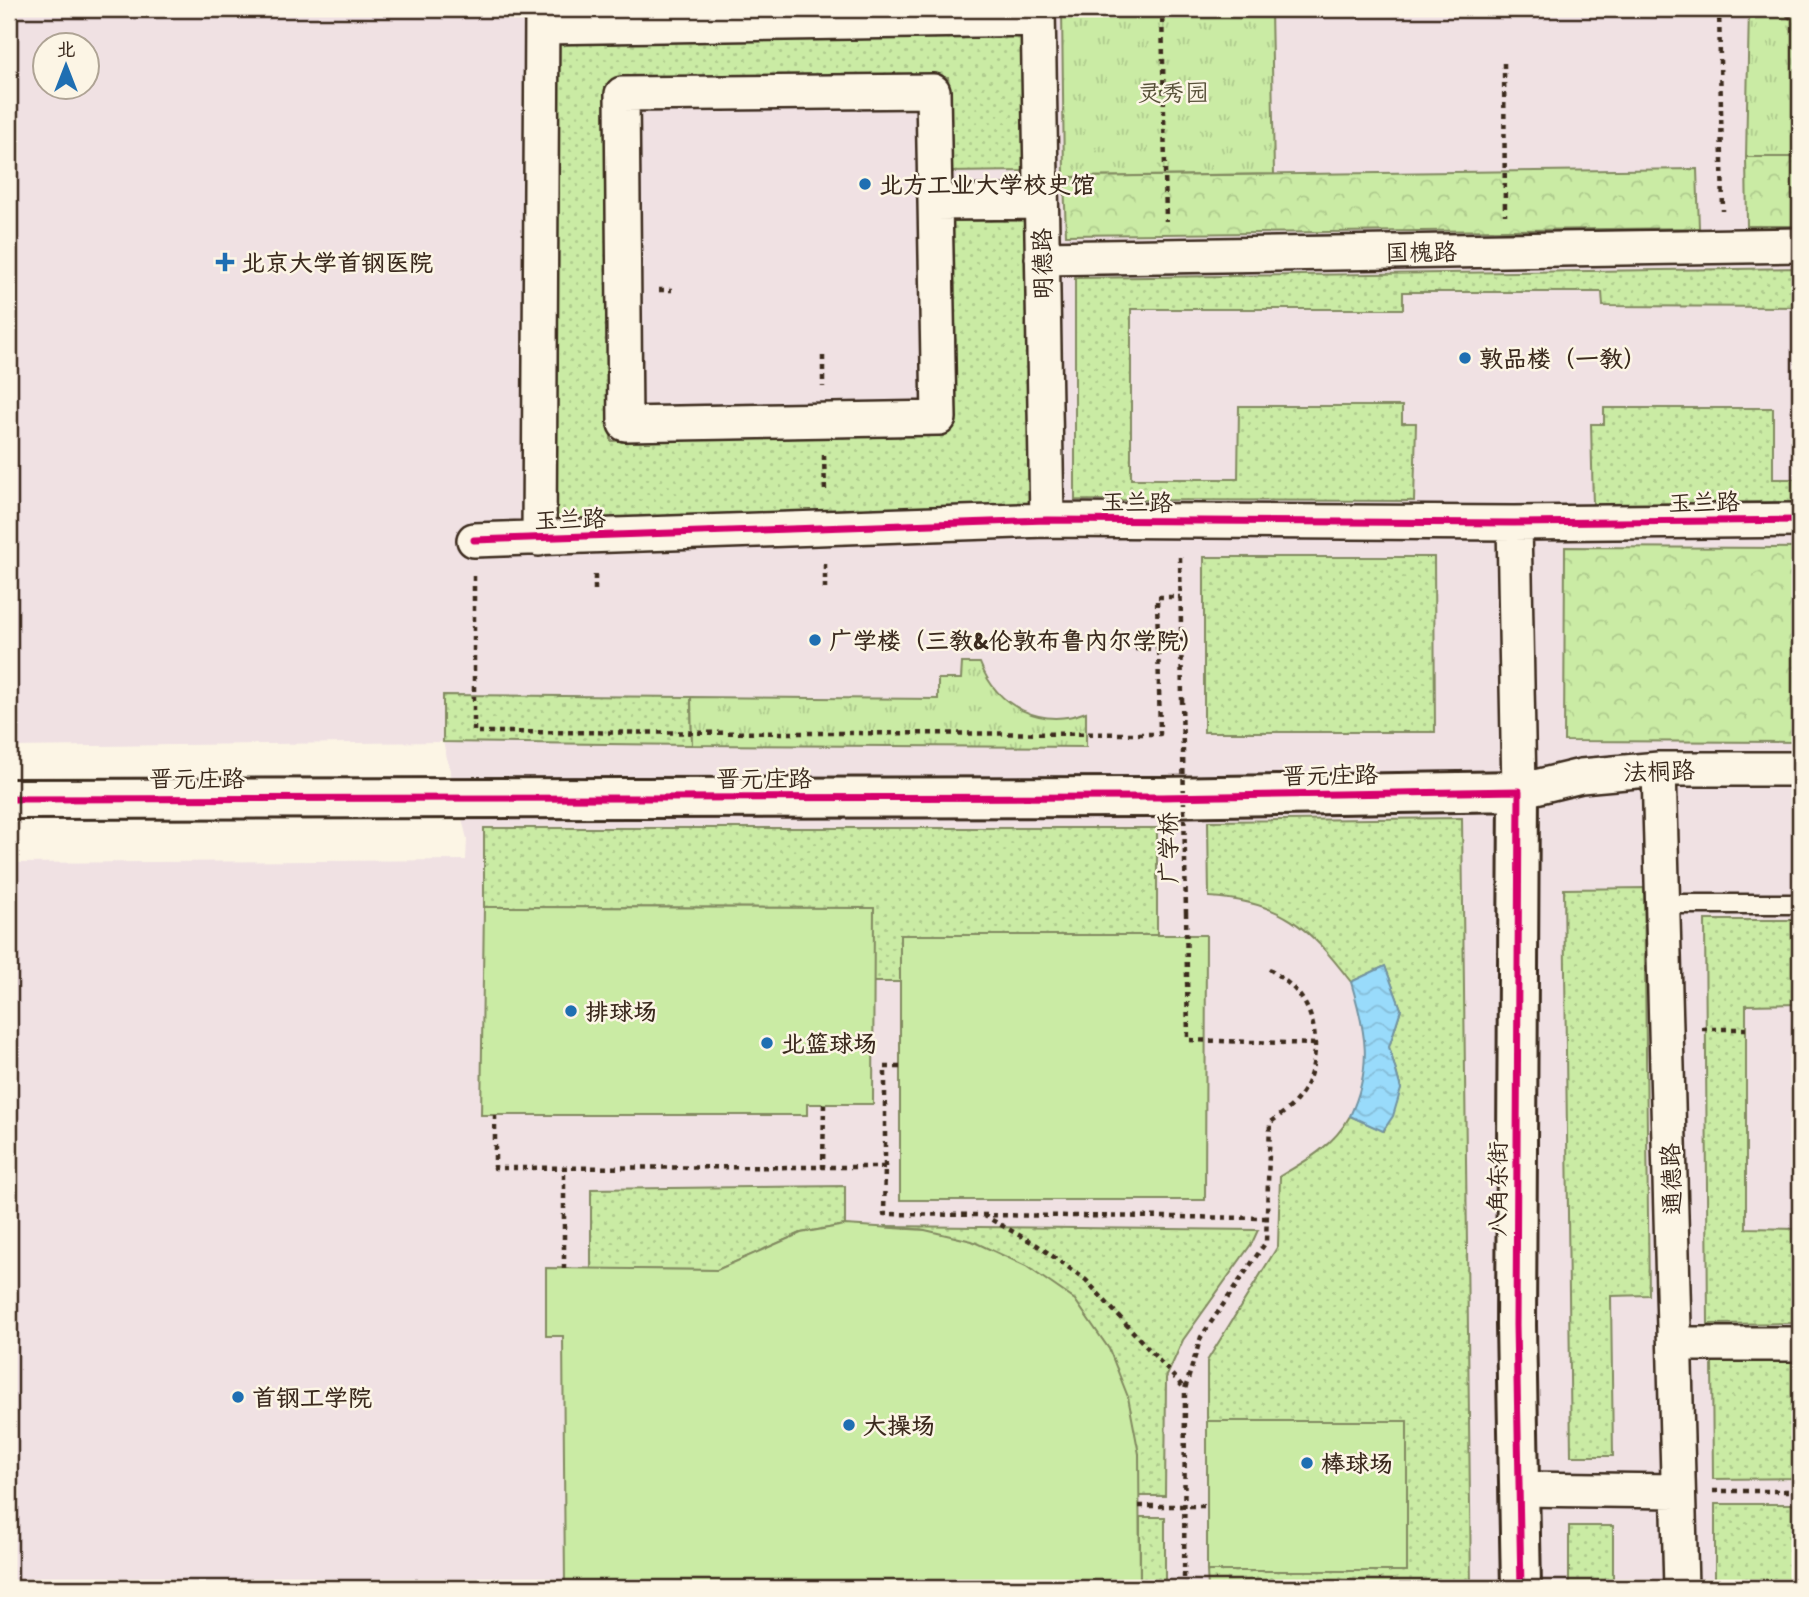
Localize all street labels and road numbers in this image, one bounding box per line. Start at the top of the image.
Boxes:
street label: 明德路 [1027,228,1057,300]
street label: 国槐路 [1385,237,1457,267]
street label: 玉兰路 [1101,487,1173,517]
street label: 玉兰路 [1668,487,1740,517]
street label: 玉兰路 [534,503,606,535]
street label: 法桐路 [1623,755,1695,787]
street label: 晋元庄路 [1282,760,1378,790]
street label: 晋元庄路 [149,764,245,793]
street label: 晋元庄路 [716,764,812,793]
street label: 广学桥 [1153,812,1183,884]
street label: 八角东街 [1483,1141,1512,1237]
street label: 通德路 [1655,1143,1687,1215]

